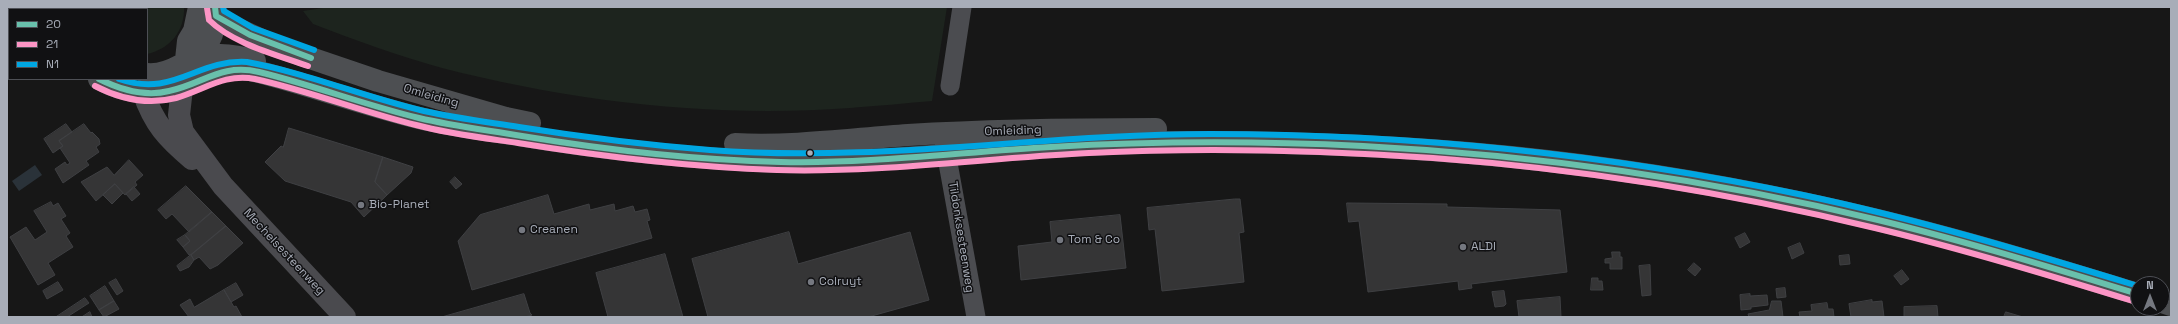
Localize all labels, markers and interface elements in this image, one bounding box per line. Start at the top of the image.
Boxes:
legend [8,8,148,80]
text: 20 [46,16,61,32]
text: 21 [46,36,58,52]
text: N1 [46,56,59,72]
street label: Omleiding [402,81,460,111]
street label: Omleiding [984,123,1042,139]
unlabelled marker [805,148,815,158]
street label: Tildonksesteenweg [945,180,977,294]
place label: Bio-Planet [369,198,430,212]
marker: Bio-Planet [356,200,366,210]
street label: Mechelsesteenweg [240,206,328,298]
place label: Creanen [530,223,578,237]
marker: Creanen [517,225,527,235]
place label: Tom & Co [1068,233,1120,247]
marker: Tom & Co [1055,235,1065,245]
place label: ALDI [1471,240,1496,254]
marker: ALDI [1458,242,1468,252]
place label: Colruyt [819,275,862,289]
north arrow [2130,276,2170,316]
marker: Colruyt [806,277,816,287]
text: N [2146,278,2154,292]

